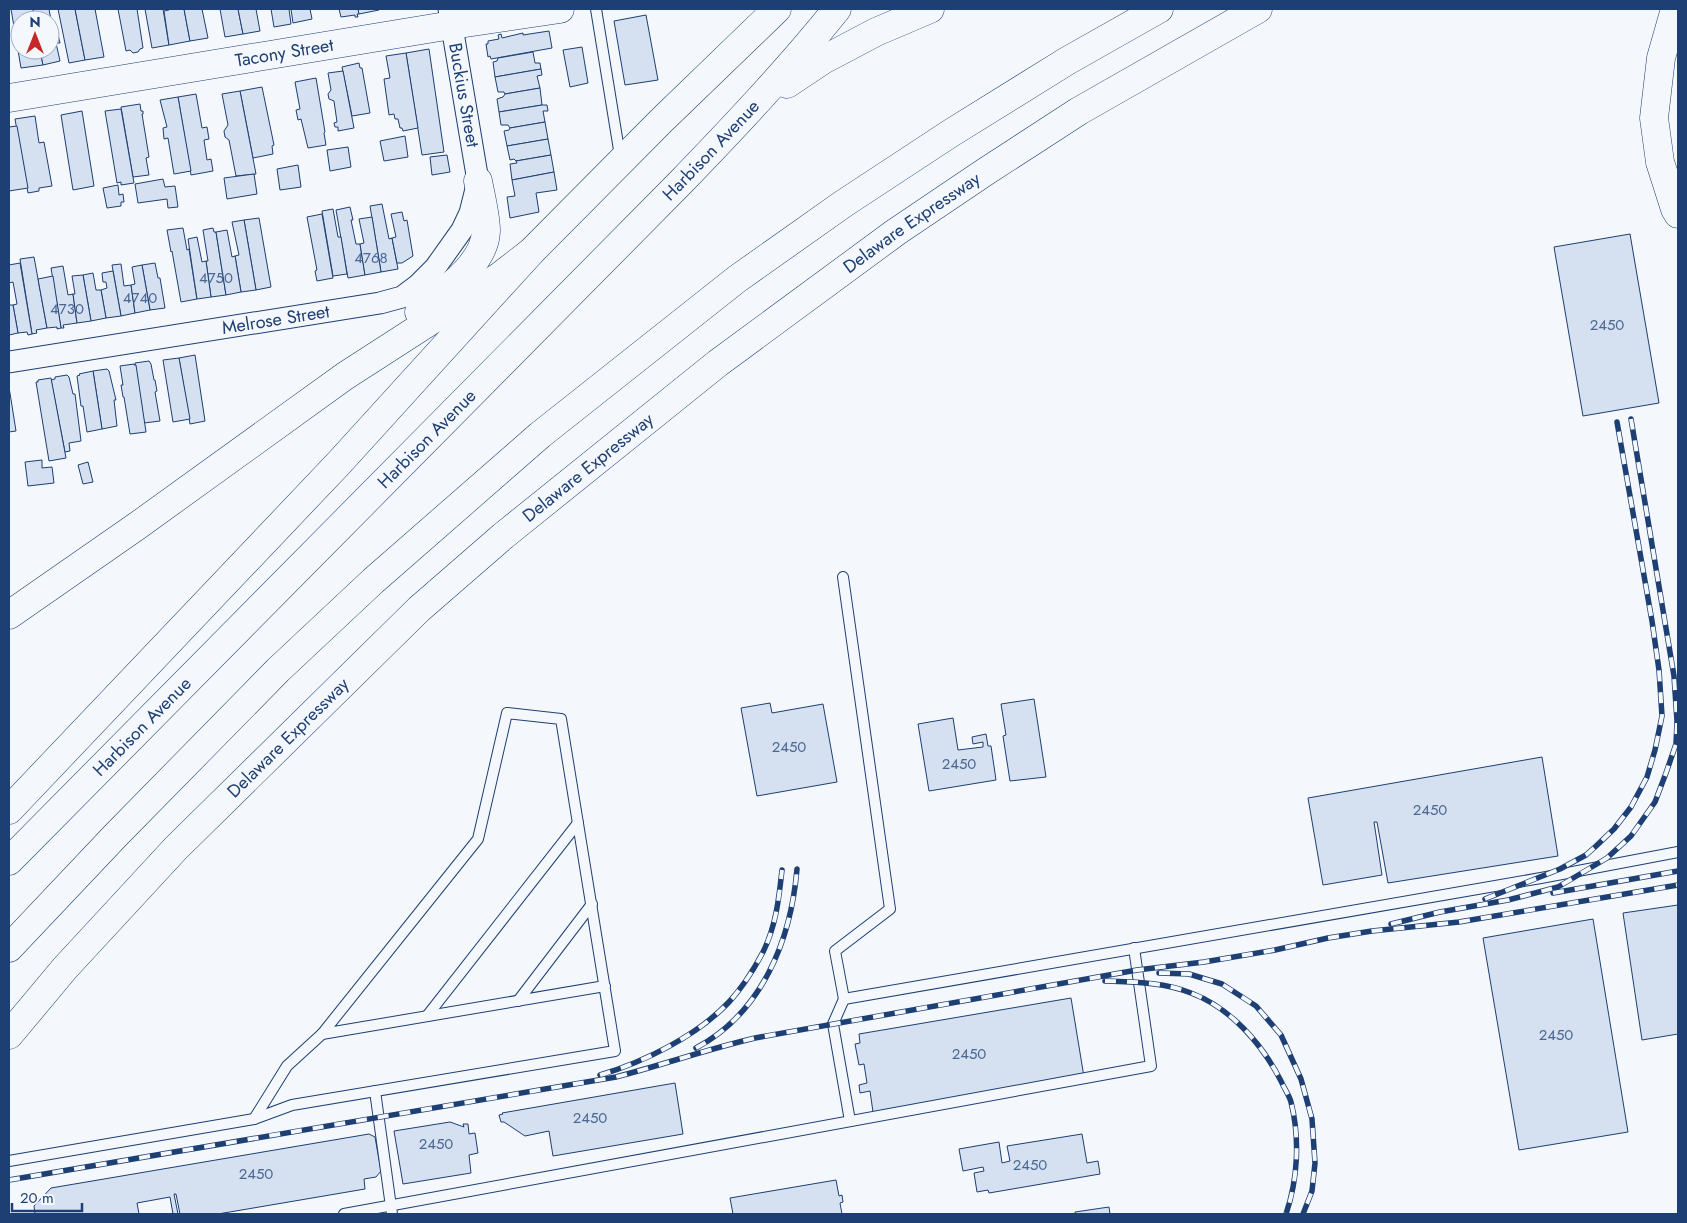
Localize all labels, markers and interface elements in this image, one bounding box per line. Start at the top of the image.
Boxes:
north arrow [10,10,60,60]
text: N [29,12,41,32]
street label: Tacony Street [233,32,336,74]
street label: Buckius Street [442,41,486,150]
street label: Harbison Avenue [656,94,766,207]
street label: Delaware Expressway [838,166,985,280]
house number: 4768 [354,247,388,269]
house number: 4750 [199,267,233,289]
house number: 4740 [123,287,157,309]
house number: 4730 [50,298,84,320]
street label: Melrose Street [220,298,332,341]
house number: 2450 [1590,314,1624,336]
street label: Harbison Avenue [372,383,482,494]
street label: Delaware Expressway [517,407,659,528]
street label: Harbison Avenue [87,671,197,782]
street label: Delaware Expressway [221,672,355,804]
house number: 2450 [772,736,806,758]
house number: 2450 [942,753,976,775]
house number: 2450 [1413,799,1447,821]
house number: 2450 [1539,1024,1573,1046]
house number: 2450 [952,1043,986,1065]
house number: 2450 [573,1107,607,1129]
house number: 2450 [419,1133,453,1155]
house number: 2450 [1013,1154,1047,1176]
house number: 2450 [239,1163,273,1185]
scale bar [12,1180,82,1212]
text: 20 m [20,1187,54,1209]

